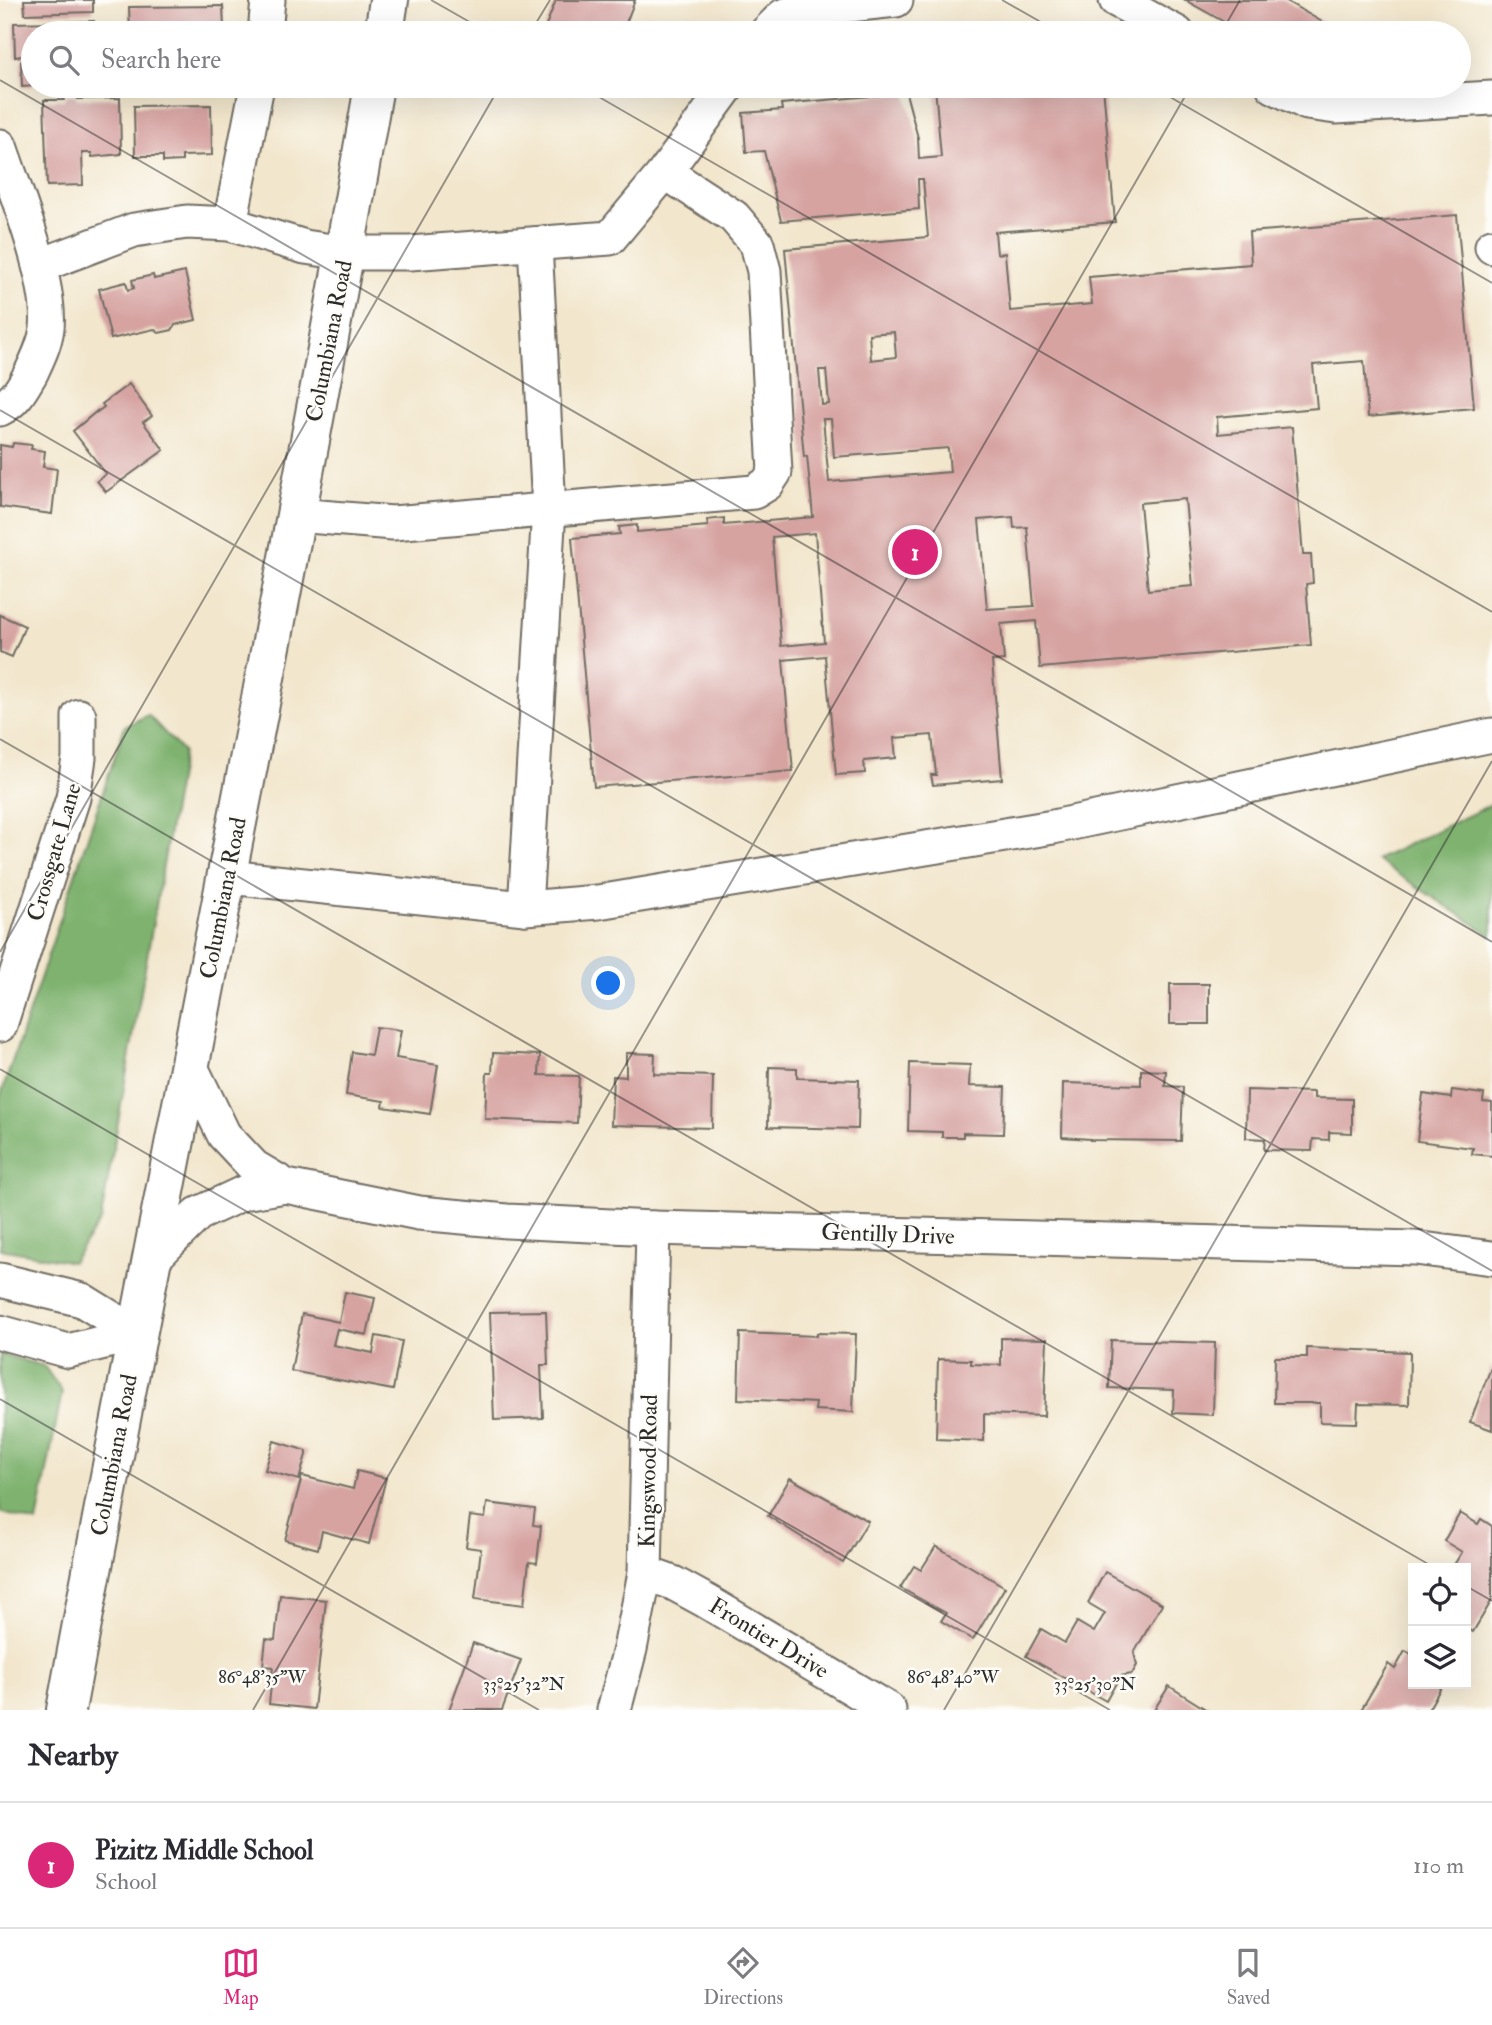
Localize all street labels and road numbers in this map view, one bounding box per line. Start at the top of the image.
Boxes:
street label: Columbiana Road [299,258,359,424]
street label: Crossgate Lane [20,779,88,924]
street label: Columbiana Road [193,815,253,981]
street label: Gentilly Drive [821,1217,956,1251]
street label: Columbiana Road [84,1372,144,1538]
street label: Kingswood Road [632,1394,664,1548]
street label: Frontier Drive [704,1591,834,1685]

